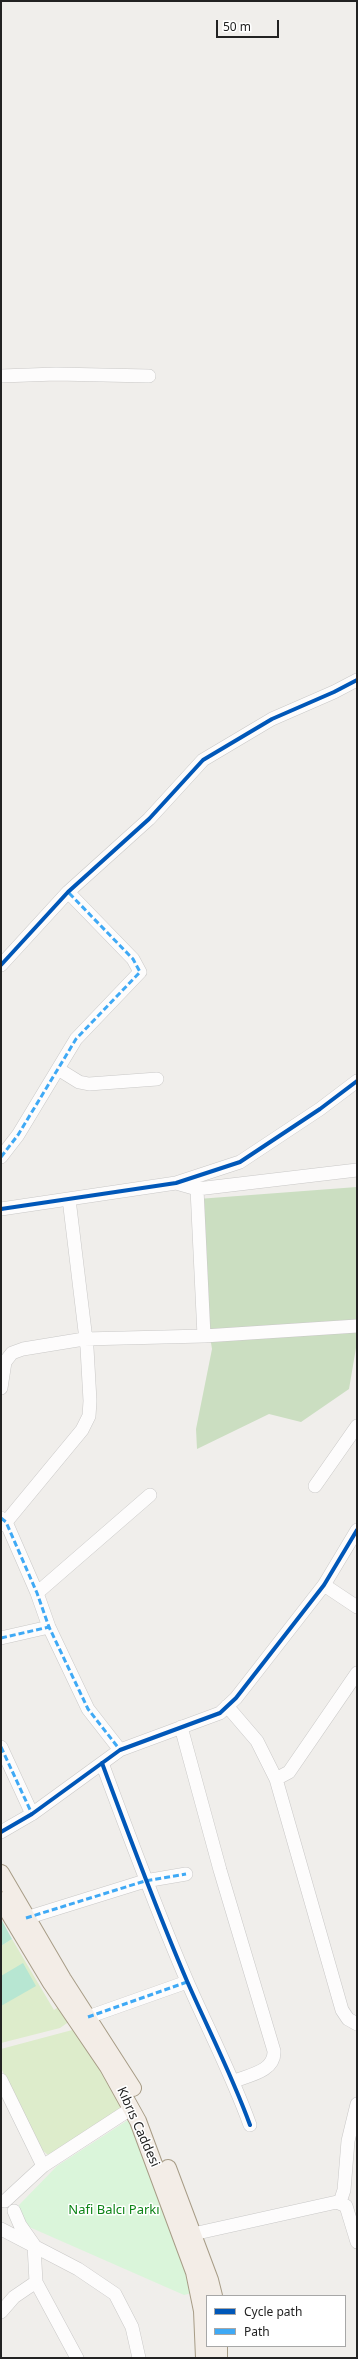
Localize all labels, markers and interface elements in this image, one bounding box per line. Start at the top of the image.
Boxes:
scale bar [218,12,281,38]
text: 50 m [223,18,251,35]
street label: Kıbrıs Caddesi [113,2084,163,2170]
park label: Nafi Balcı Parkı [68,2202,160,2218]
legend [206,2295,346,2347]
text: Cycle path [244,2303,302,2320]
text: Path [244,2323,270,2340]

